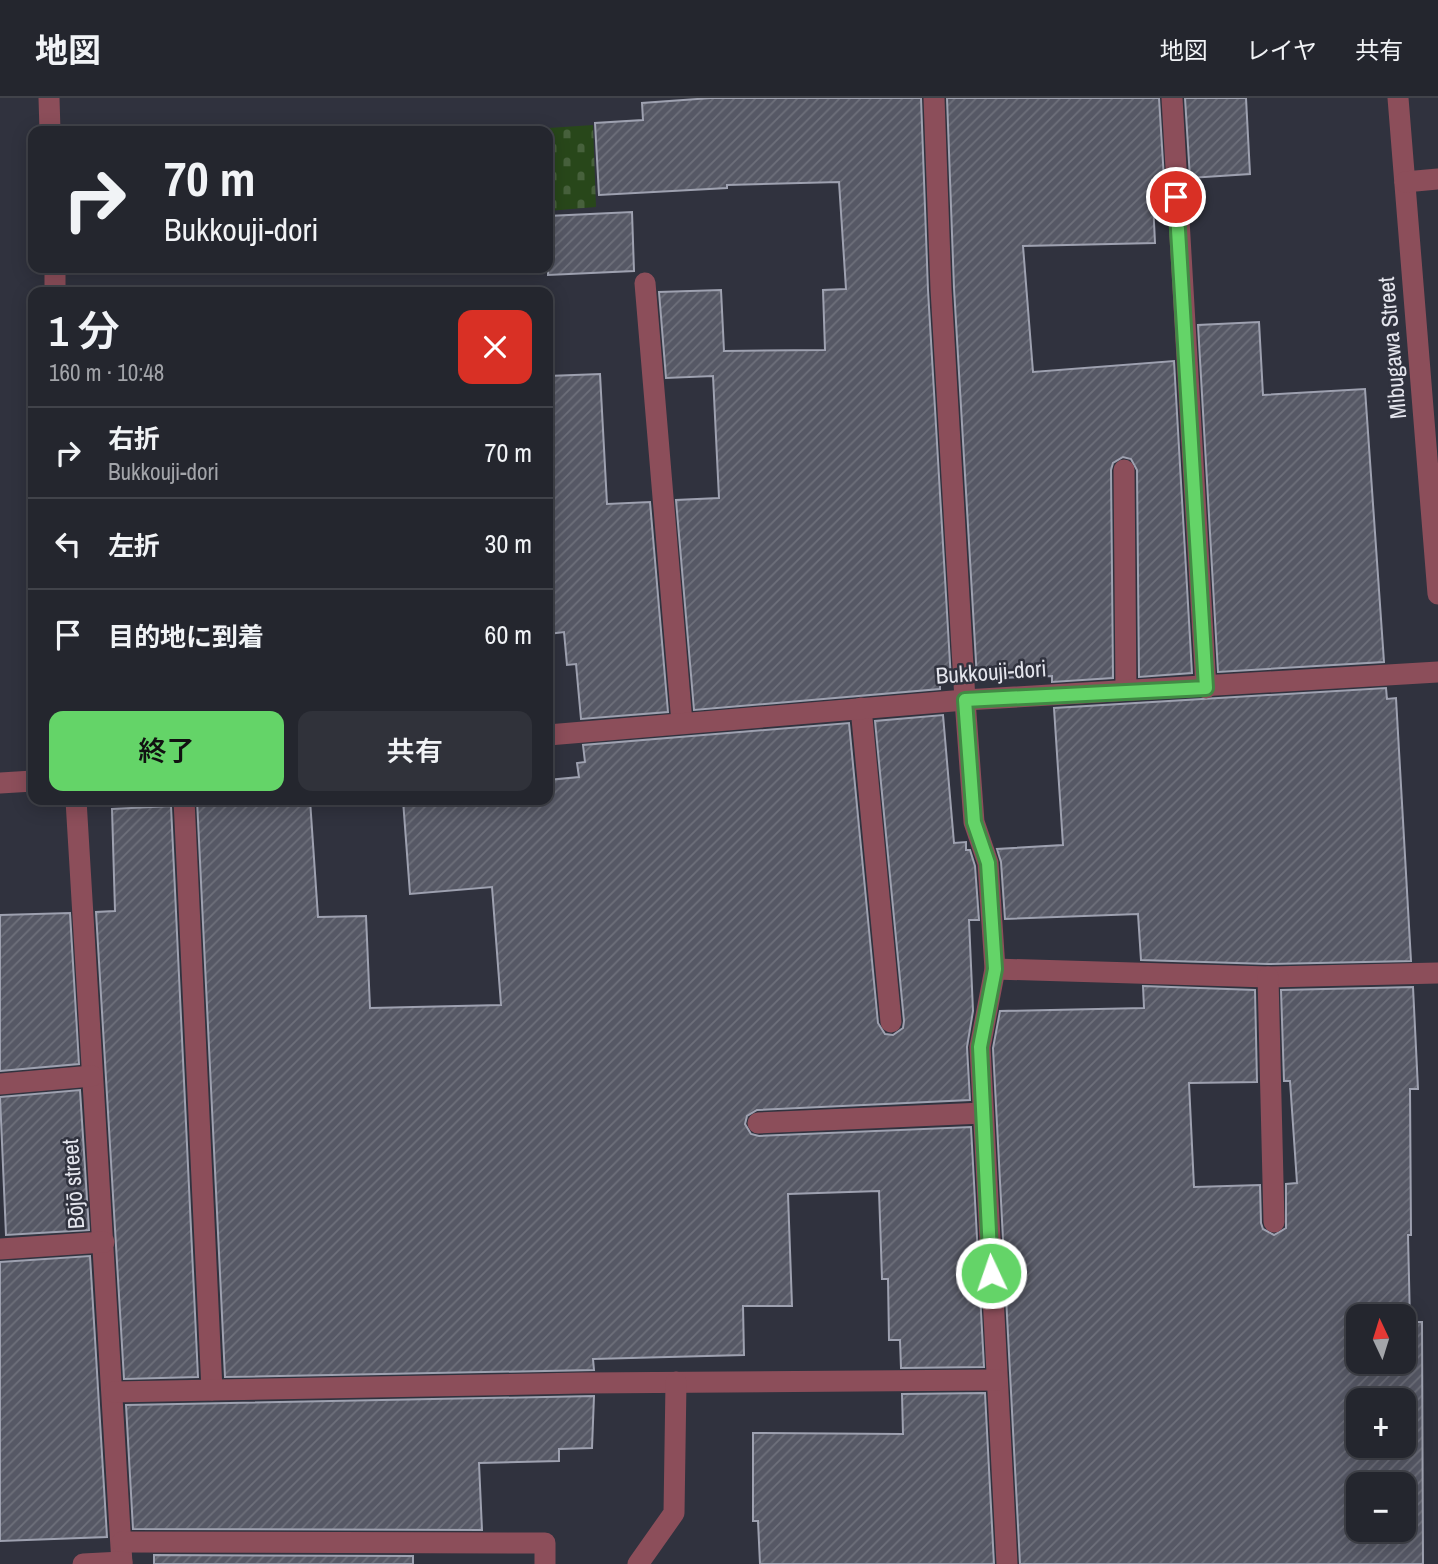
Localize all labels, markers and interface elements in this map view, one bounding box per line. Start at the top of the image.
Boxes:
text: 地図 [35,28,101,72]
text: 地図 [1160,34,1208,66]
text: レイヤ [1246,34,1317,66]
text: 共有 [1355,34,1403,66]
text: 70 m [164,145,256,211]
icon: right [49,154,140,245]
pin [1146,167,1206,227]
icon: arrive [1157,178,1195,216]
text: Bukkouji-dori [164,208,319,251]
street label: Mibugawa Street [1370,276,1413,420]
text: 1 分 [49,303,120,359]
button: close [458,310,532,384]
text: 160 m · 10:48 [49,357,164,388]
text: 右折 [108,421,160,456]
icon: right [49,434,87,472]
text: 70 m [485,435,532,470]
text: Bukkouji-dori [108,456,219,487]
icon: left [49,525,87,563]
text: 30 m [485,526,532,561]
text: 左折 [108,528,160,563]
icon: arrive [49,616,87,654]
text: 60 m [485,617,532,652]
text: 目的地に到着 [108,619,264,654]
street label: Bukkouji-dori [934,652,1047,691]
button: 終了 [49,711,284,791]
button: 共有 [298,711,532,791]
street label: Bōjō street [54,1138,91,1230]
position arrow [954,1236,1028,1310]
north arrow [1346,1304,1416,1374]
map controls [1346,1304,1416,1542]
button: + [1346,1388,1416,1458]
button: − [1346,1472,1416,1542]

